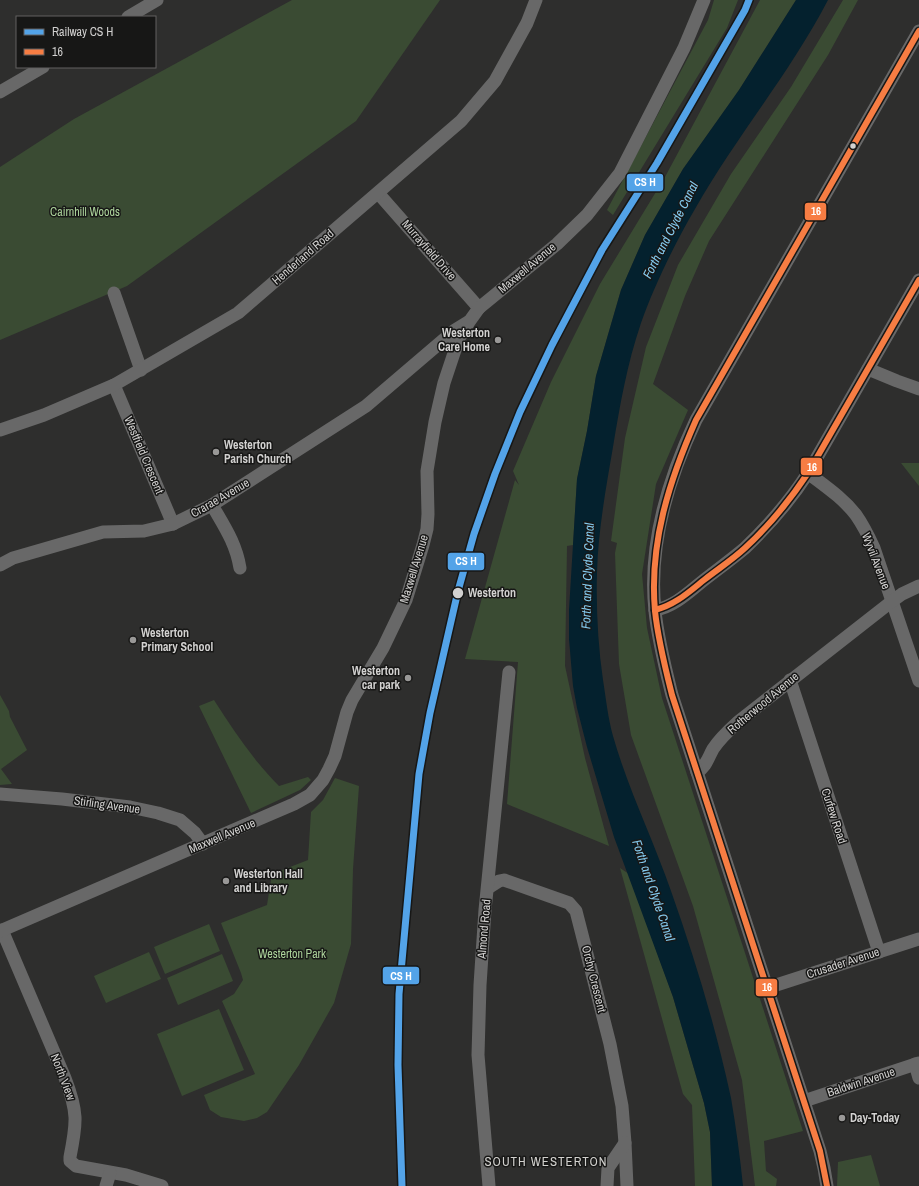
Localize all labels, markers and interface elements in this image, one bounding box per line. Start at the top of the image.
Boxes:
legend [16,16,156,68]
text: Railway CS H [52,24,113,40]
text: 16 [52,44,63,60]
unlabelled marker [848,141,858,151]
line badge: CS H [626,173,664,192]
text: CS H [634,175,656,189]
water label: Forth and Clyde Canal [639,178,702,281]
line badge: 16 [804,202,827,221]
park label: Cairnhill Woods [50,204,120,220]
text: 16 [811,204,821,218]
street label: Murrayfield Drive [398,216,460,284]
street label: Henderland Road [269,226,337,288]
street label: Maxwell Avenue [495,239,559,297]
place label: Westerton Care Home [438,325,491,355]
marker: Westerton Care Home [493,335,503,345]
street label: Westfield Crescent [120,414,168,497]
place label: Westerton Parish Church [224,437,291,467]
marker: Westerton Parish Church [211,447,221,457]
line badge: 16 [800,457,823,476]
text: 16 [807,460,817,474]
street label: Crarae Avenue [188,475,252,521]
water label: Forth and Clyde Canal [577,522,598,629]
street label: Wyvil Avenue [858,530,894,592]
street label: Maxwell Avenue [396,533,432,605]
line badge: CS H [447,552,485,571]
text: CS H [455,554,477,568]
place label: Westerton [468,585,516,601]
marker: Westerton [451,586,465,600]
place label: Westerton Primary School [141,625,213,655]
marker: Westerton Primary School [128,635,138,645]
place label: Westerton car park [352,663,401,693]
street label: Rotherwood Avenue [724,668,802,738]
marker: Westerton car park [403,673,413,683]
street label: Curfew Road [818,786,850,846]
street label: Stirling Avenue [73,792,141,818]
street label: Maxwell Avenue [186,815,258,857]
water label: Forth and Clyde Canal [628,837,679,944]
place label: Westerton Hall and Library [234,866,303,896]
marker: Westerton Hall and Library [221,876,231,886]
street label: Almond Road [473,899,495,960]
street label: Orchy Crescent [578,944,610,1014]
street label: Crusader Avenue [804,944,882,982]
park label: Westerton Park [258,946,326,962]
line badge: CS H [382,966,420,985]
text: CS H [390,969,412,983]
line badge: 16 [755,978,778,997]
text: 16 [762,980,772,994]
street label: North View [47,1051,79,1103]
street label: Baldwin Avenue [825,1064,897,1100]
place label: Day-Today [850,1110,900,1126]
marker: Day-Today [837,1113,847,1123]
district label: SOUTH WESTERTON [484,1153,608,1170]

